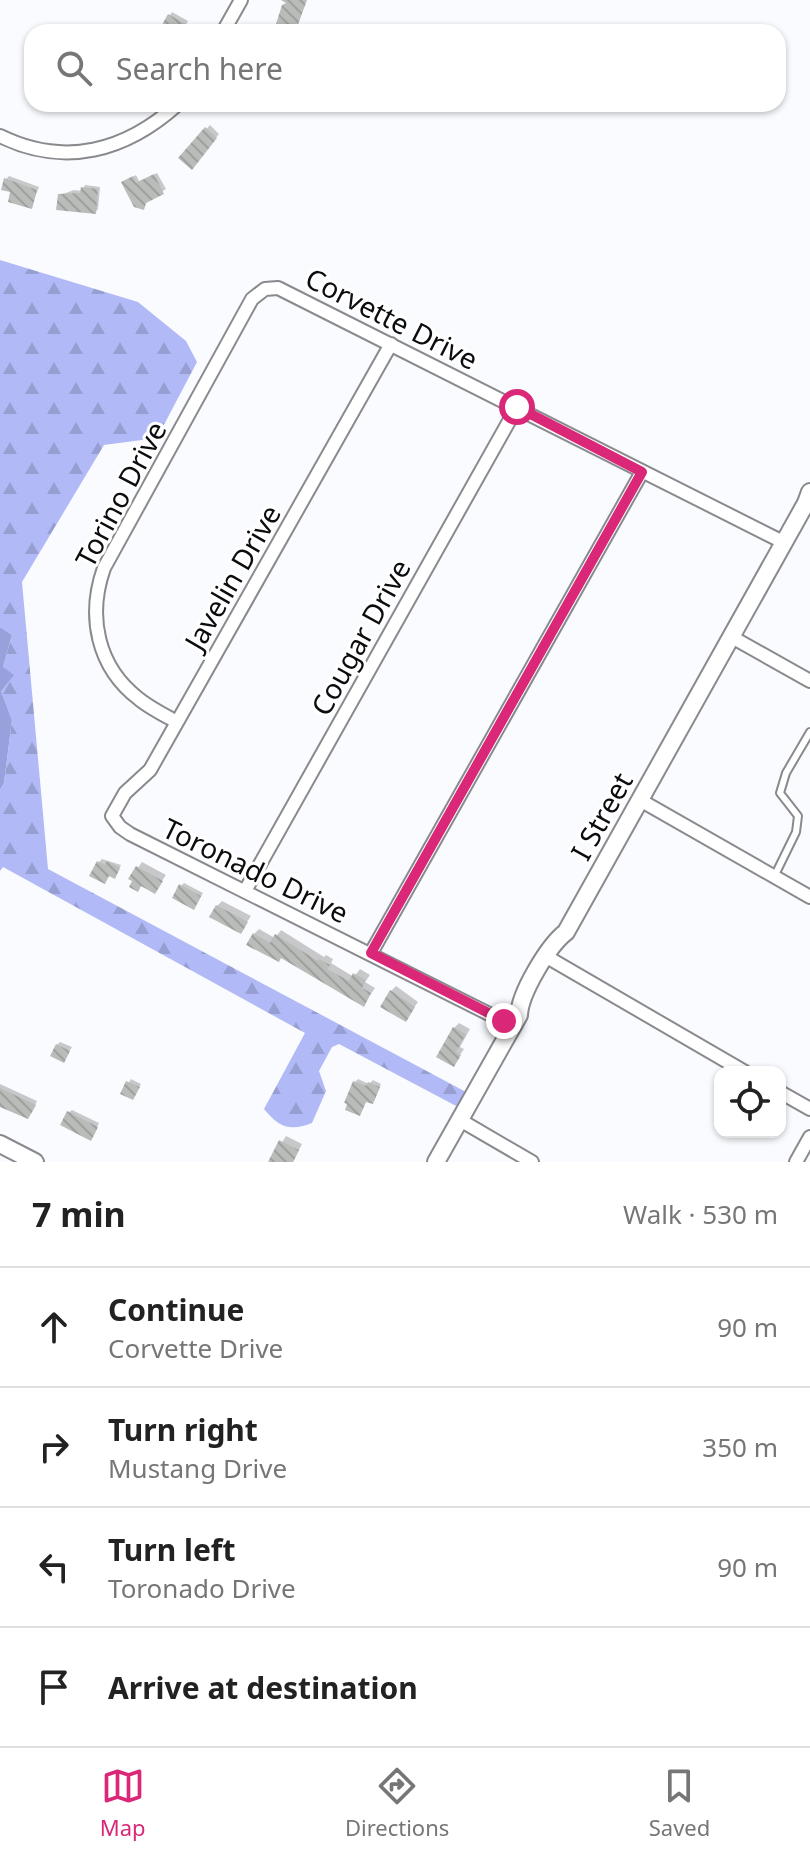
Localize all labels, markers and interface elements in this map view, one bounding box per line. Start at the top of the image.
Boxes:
search box [24,24,786,112]
icon: search [52,46,96,90]
text: Search here [116,48,283,89]
street label: Corvette Drive [299,258,485,378]
route start [499,389,535,425]
street label: Torino Drive [66,414,174,574]
street label: Javelin Drive [174,498,289,659]
street label: Cougar Drive [301,552,419,722]
street label: I Street [561,765,641,867]
street label: Toronado Drive [157,809,355,931]
route end [486,1003,522,1039]
map controls [714,1066,786,1138]
button: locate [714,1066,786,1138]
text: 7 min [32,1191,126,1237]
text: Walk · 530 m [623,1196,778,1232]
text: Continue [108,1289,244,1330]
icon: ahead [32,1305,76,1349]
text: 90 m [717,1309,778,1345]
text: Corvette Drive [108,1330,283,1366]
text: Turn right [108,1409,258,1450]
icon: right [32,1425,76,1469]
text: 350 m [702,1429,778,1465]
text: Mustang Drive [108,1450,287,1486]
text: Turn left [108,1529,236,1570]
icon: left [32,1545,76,1589]
text: 90 m [717,1549,778,1585]
text: Toronado Drive [108,1570,296,1606]
icon: arrive [32,1665,76,1709]
text: Arrive at destination [108,1667,418,1708]
tab: Map [100,1764,146,1842]
tab: Directions [345,1764,449,1842]
tab: Saved [649,1764,710,1842]

